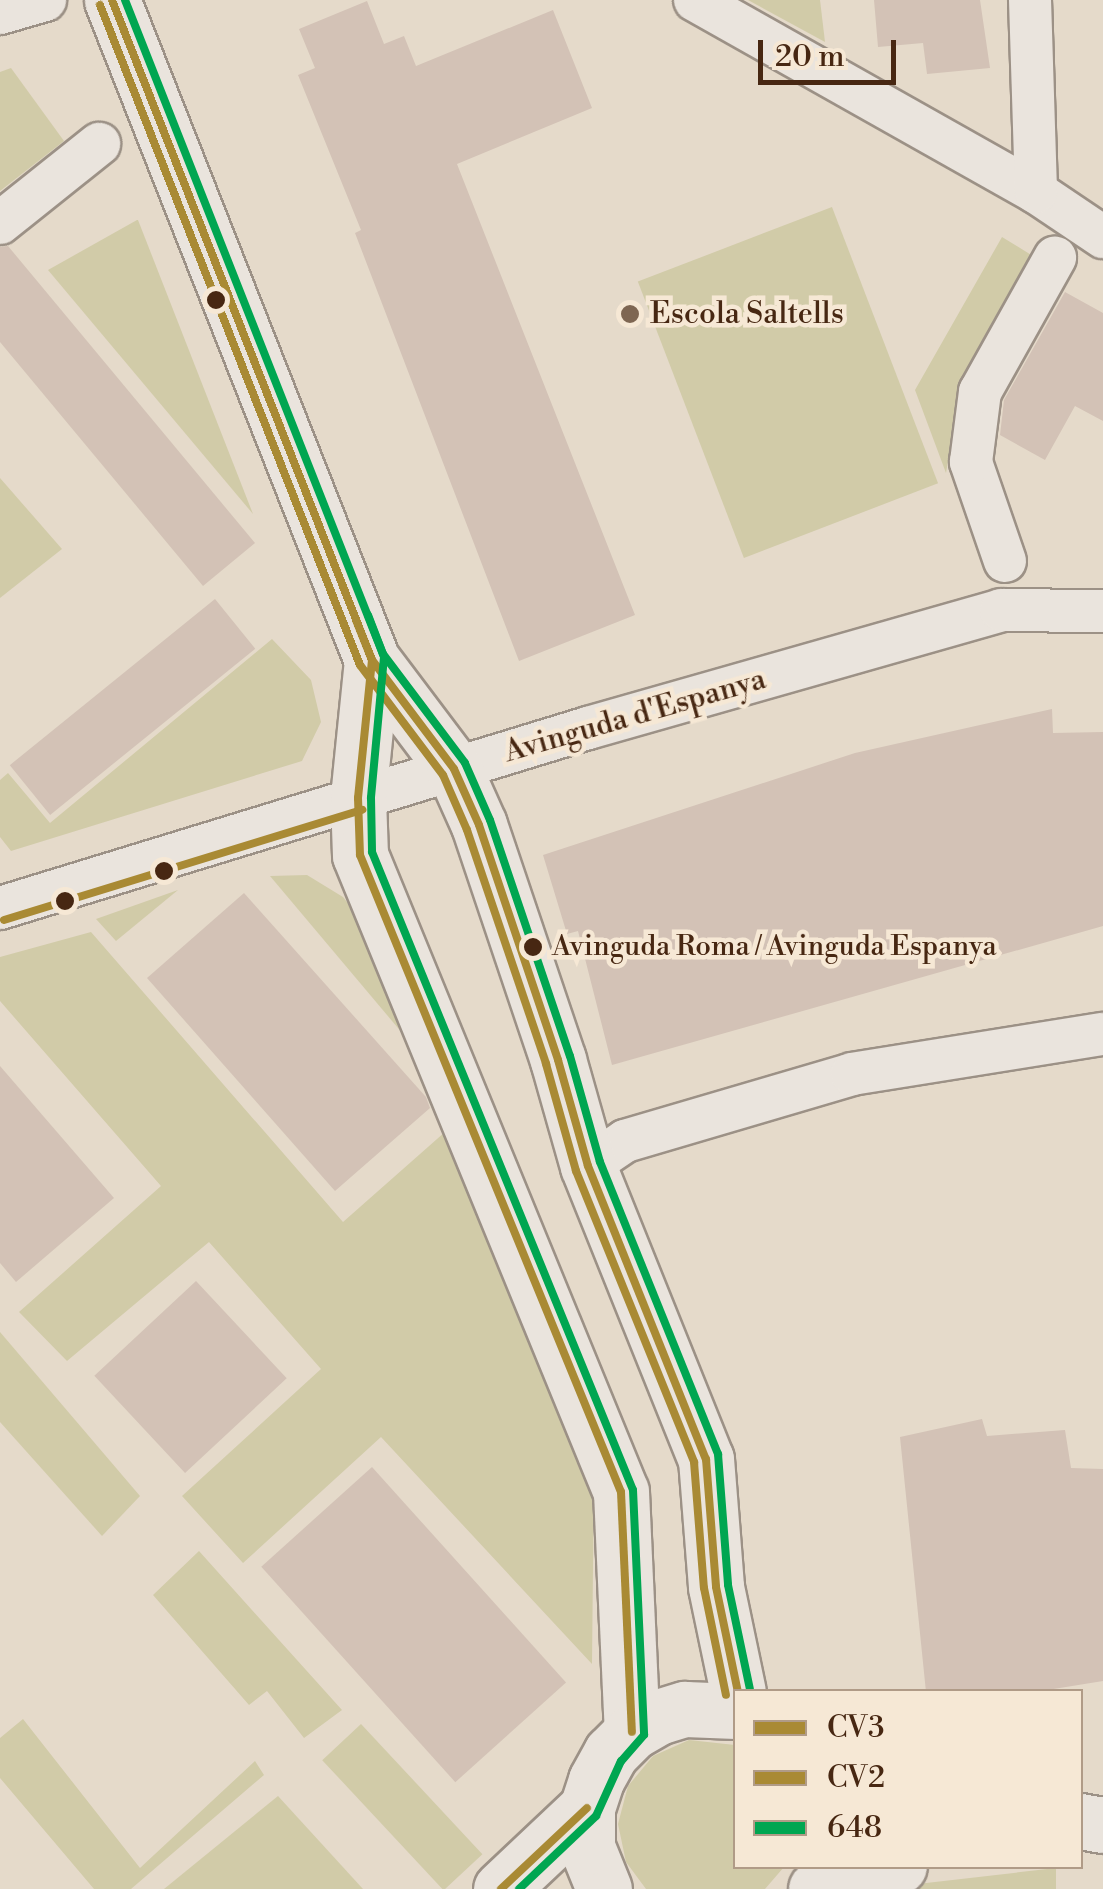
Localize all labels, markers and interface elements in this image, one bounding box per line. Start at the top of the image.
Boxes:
scale bar [763,20,900,82]
text: 20 m [775,38,844,76]
unlabelled marker [206,290,226,310]
place label: Escola Saltells [650,296,844,332]
marker: Escola Saltells [619,303,641,325]
street label: Avinguda d'Espanya [500,661,770,771]
unlabelled marker [154,861,174,881]
unlabelled marker [55,891,75,911]
place label: Avinguda Roma / Avinguda Espanya [552,930,997,964]
marker: Avinguda Roma / Avinguda Espanya [523,937,543,957]
legend [733,1689,1083,1869]
text: CV3 [827,1709,885,1747]
text: CV2 [827,1759,885,1797]
text: 648 [827,1809,882,1847]

